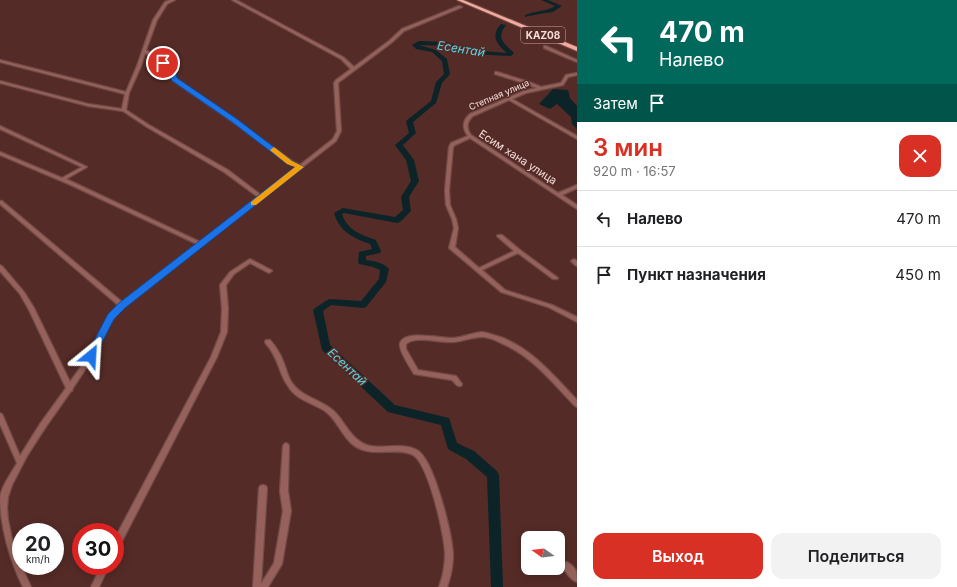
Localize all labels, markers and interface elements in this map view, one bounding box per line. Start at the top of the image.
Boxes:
text: 470 m [659,15,745,49]
icon: left [593,16,645,68]
road number: KAZ08 [521,27,565,43]
water label: Есентай [436,37,486,60]
pin [146,46,180,80]
text: Налево [659,49,724,70]
icon: arrive [152,52,174,74]
street label: Степная улица [467,77,531,112]
icon: arrive [646,92,668,114]
text: Затем [593,94,638,113]
street label: Есим хана улица [476,127,560,187]
text: 3 мин [593,133,663,162]
button: close [899,135,941,177]
text: 920 m · 16:57 [593,163,676,179]
icon: left [593,208,615,230]
text: Налево [627,209,683,228]
text: 470 m [896,209,941,228]
icon: arrive [593,264,615,286]
text: Пункт назначения [627,265,766,284]
text: 450 m [895,265,941,284]
position arrow [70,335,112,377]
water label: Есентай [325,345,370,389]
speed limit sign: 30 [72,523,124,575]
north arrow [521,531,565,575]
map controls [521,531,565,575]
text: 20 [25,532,51,556]
button: Выход [593,533,763,579]
button: Поделиться [771,533,941,579]
text: km/h [26,553,50,565]

